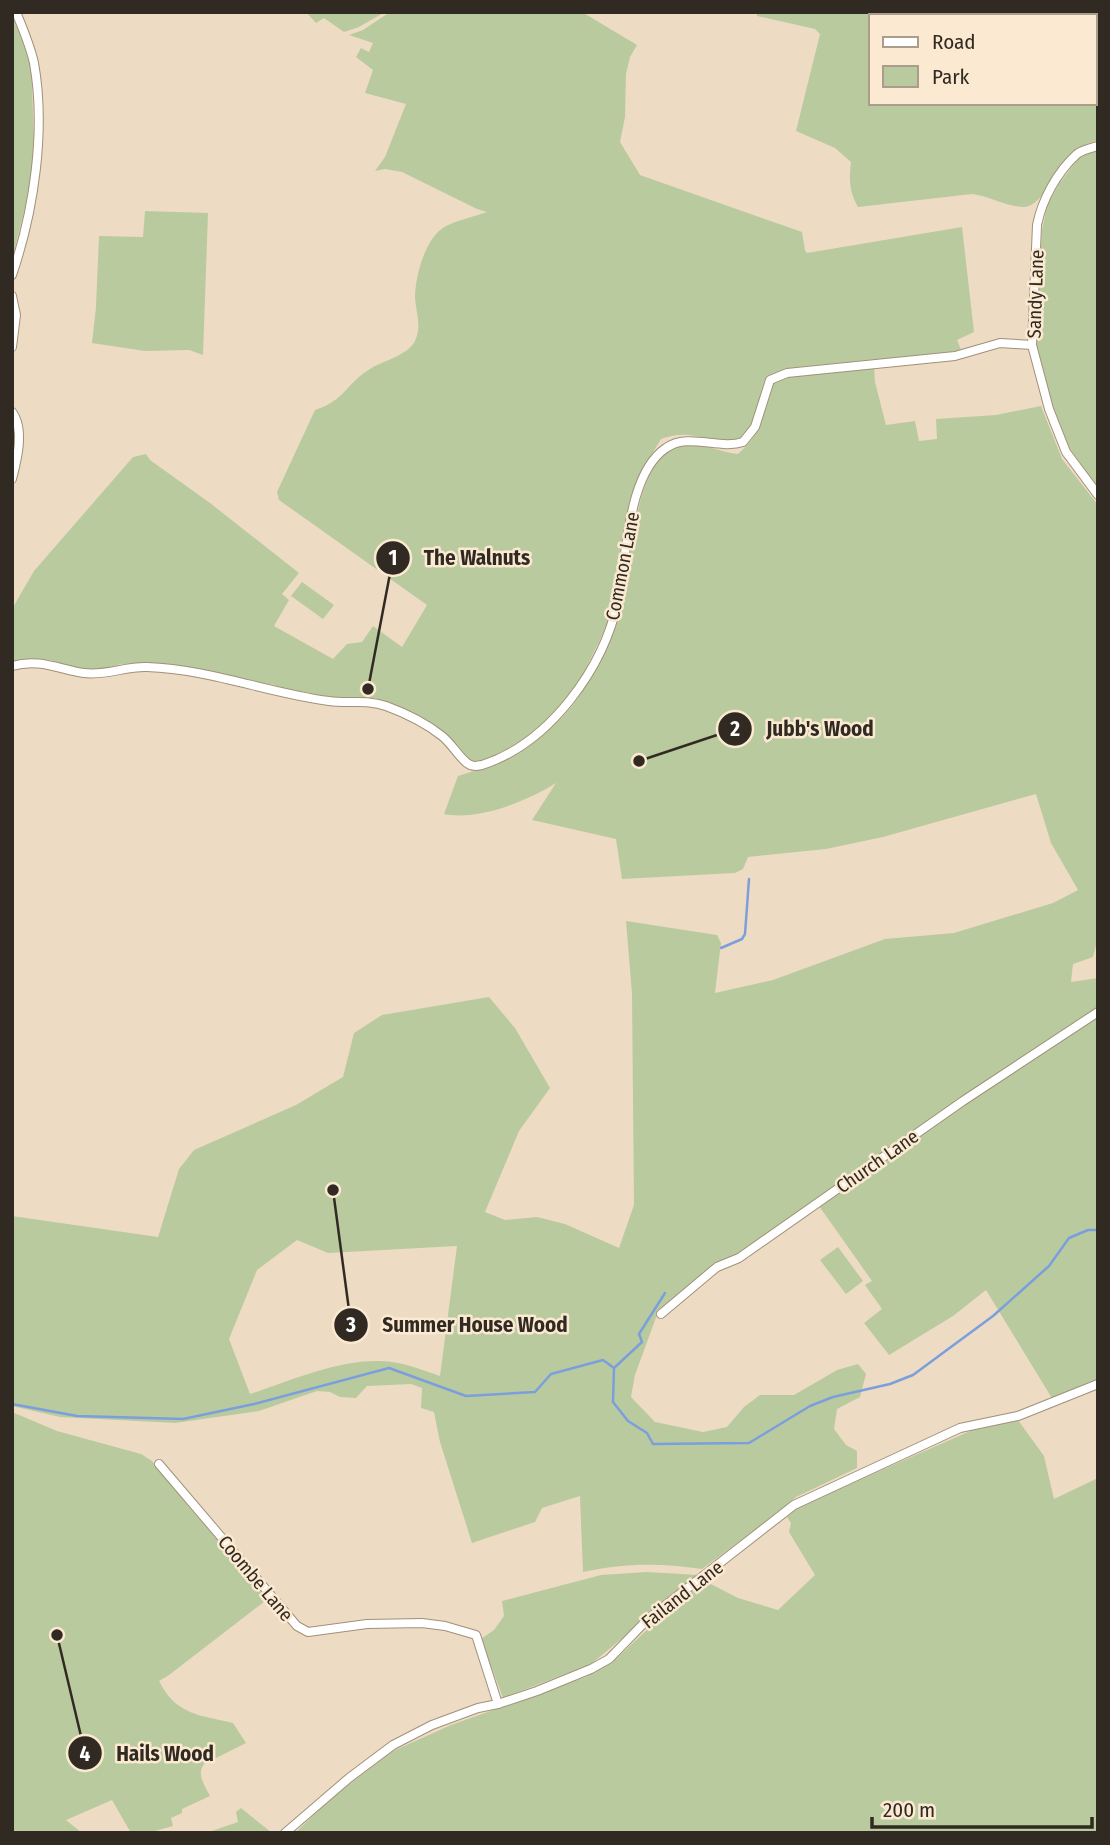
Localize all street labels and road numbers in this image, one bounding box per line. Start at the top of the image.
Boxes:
street label: Sandy Lane [1022,249,1049,339]
street label: Common Lane [601,510,644,622]
street label: Church Lane [832,1125,923,1198]
street label: Coombe Lane [213,1531,298,1626]
street label: Failand Lane [637,1555,728,1633]

